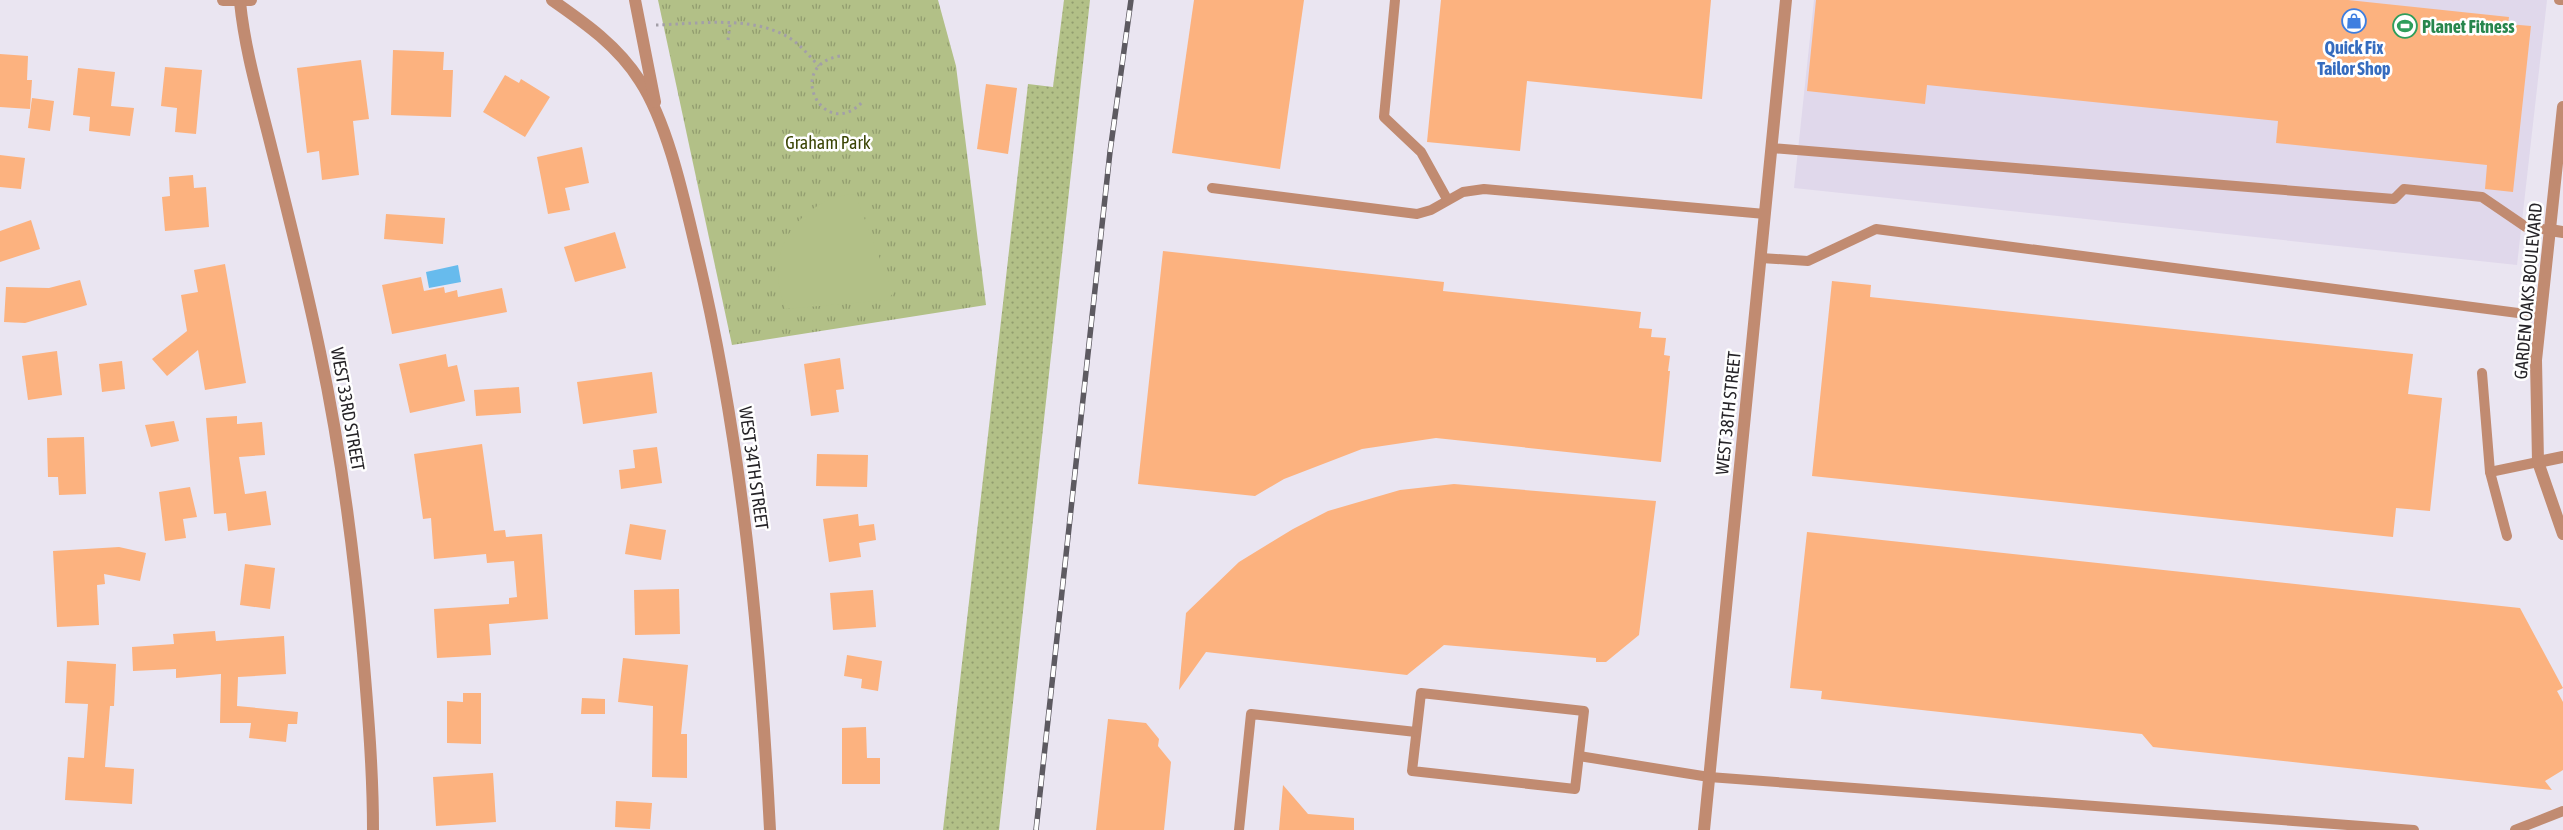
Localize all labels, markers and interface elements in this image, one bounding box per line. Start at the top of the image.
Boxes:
shop icon: Quick Fix Tailor Shop [2341,8,2367,34]
sports icon: Planet Fitness [2392,13,2418,39]
place label: Planet Fitness [2422,16,2515,37]
place label: Quick Fix Tailor Shop [2317,37,2391,79]
park label: Graham Park [785,132,871,153]
street label: GARDEN OAKS BOULEVARD [2510,202,2546,380]
street label: WEST 33RD STREET [327,346,369,472]
street label: WEST 38TH STREET [1711,350,1745,476]
street label: WEST 34TH STREET [735,405,773,531]

